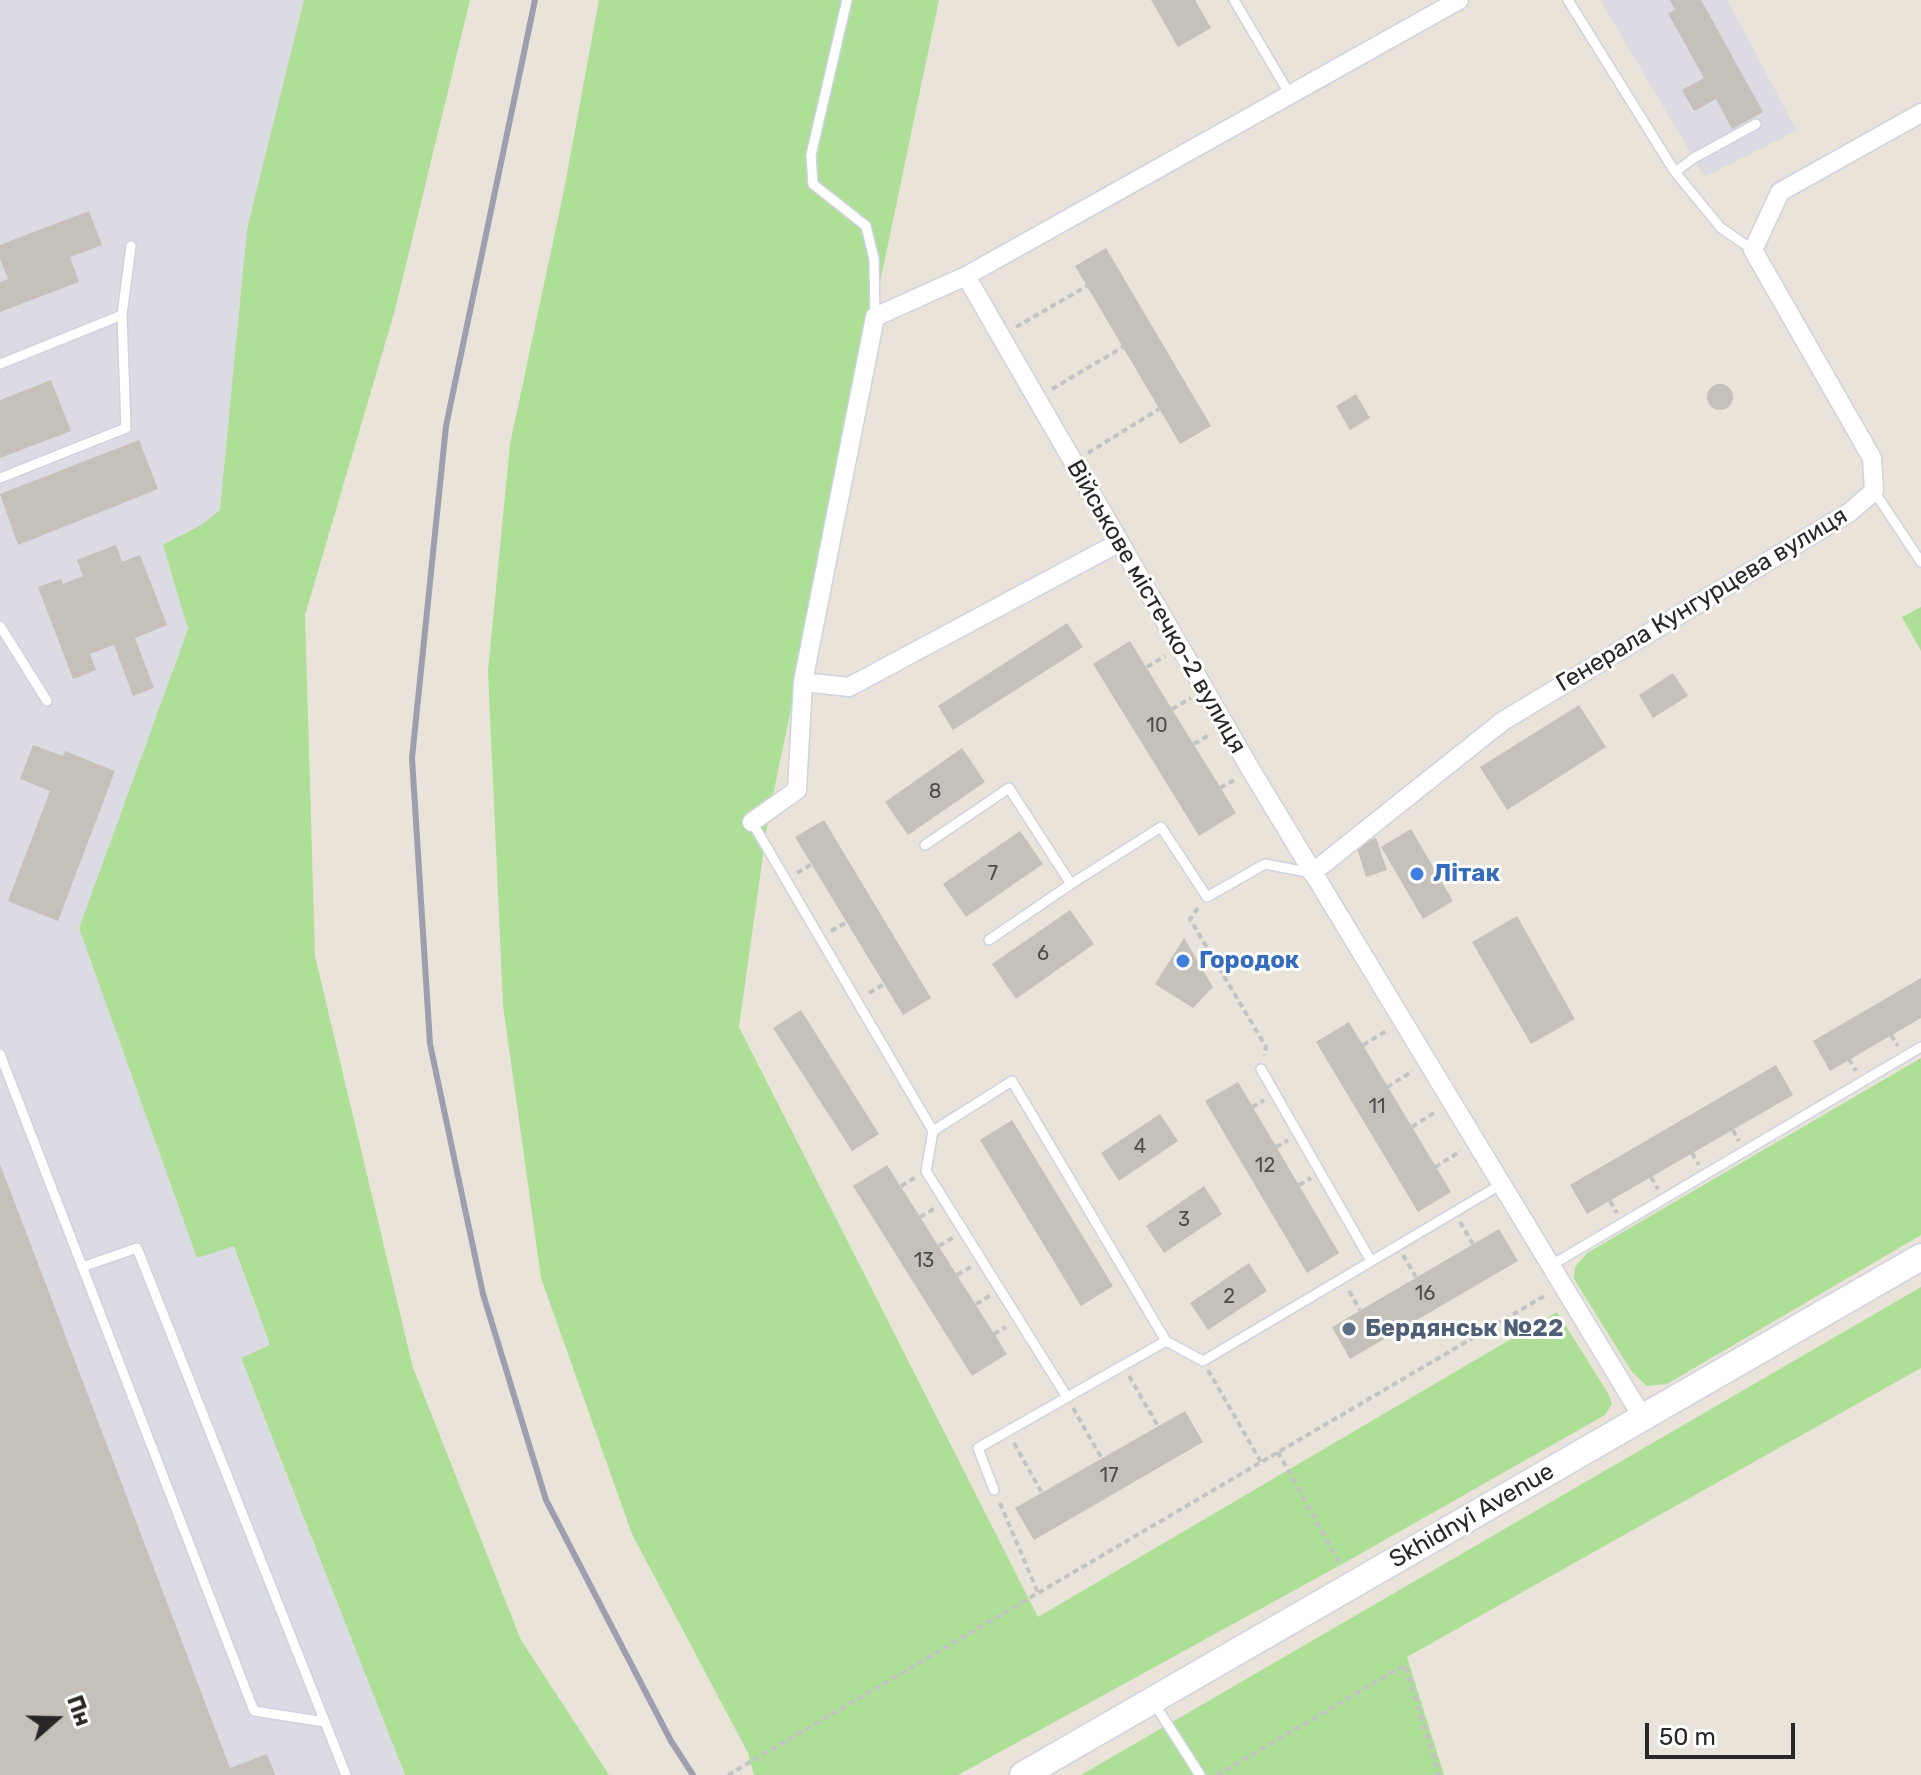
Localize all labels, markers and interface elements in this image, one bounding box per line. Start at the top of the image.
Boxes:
street label: Військове містечко-2 вулиця [1060,455,1252,759]
street label: Генерала Кунгурцева вулиця [1551,502,1853,698]
house number: 10 [1146,714,1168,738]
house number: 8 [929,780,941,804]
place label: Літак [1433,860,1500,888]
house number: 7 [988,862,998,886]
marker: Літак [1408,865,1426,883]
house number: 6 [1037,942,1049,966]
place label: Городок [1199,947,1299,975]
marker: Городок [1174,952,1192,970]
house number: 11 [1368,1095,1386,1119]
house number: 4 [1134,1135,1146,1159]
house number: 12 [1255,1154,1275,1178]
house number: 3 [1178,1208,1190,1232]
house number: 13 [914,1249,934,1273]
house number: 16 [1415,1282,1435,1306]
house number: 2 [1223,1285,1235,1309]
place label: Бердянськ №22 [1365,1315,1563,1343]
marker: Бердянськ №22 [1340,1320,1358,1338]
street label: Skhidnyi Avenue [1385,1457,1559,1575]
house number: 17 [1100,1464,1118,1488]
north arrow [16,1679,96,1759]
text: Пн [61,1692,97,1730]
scale bar [1649,1707,1799,1757]
text: 50 m [1659,1723,1716,1751]

